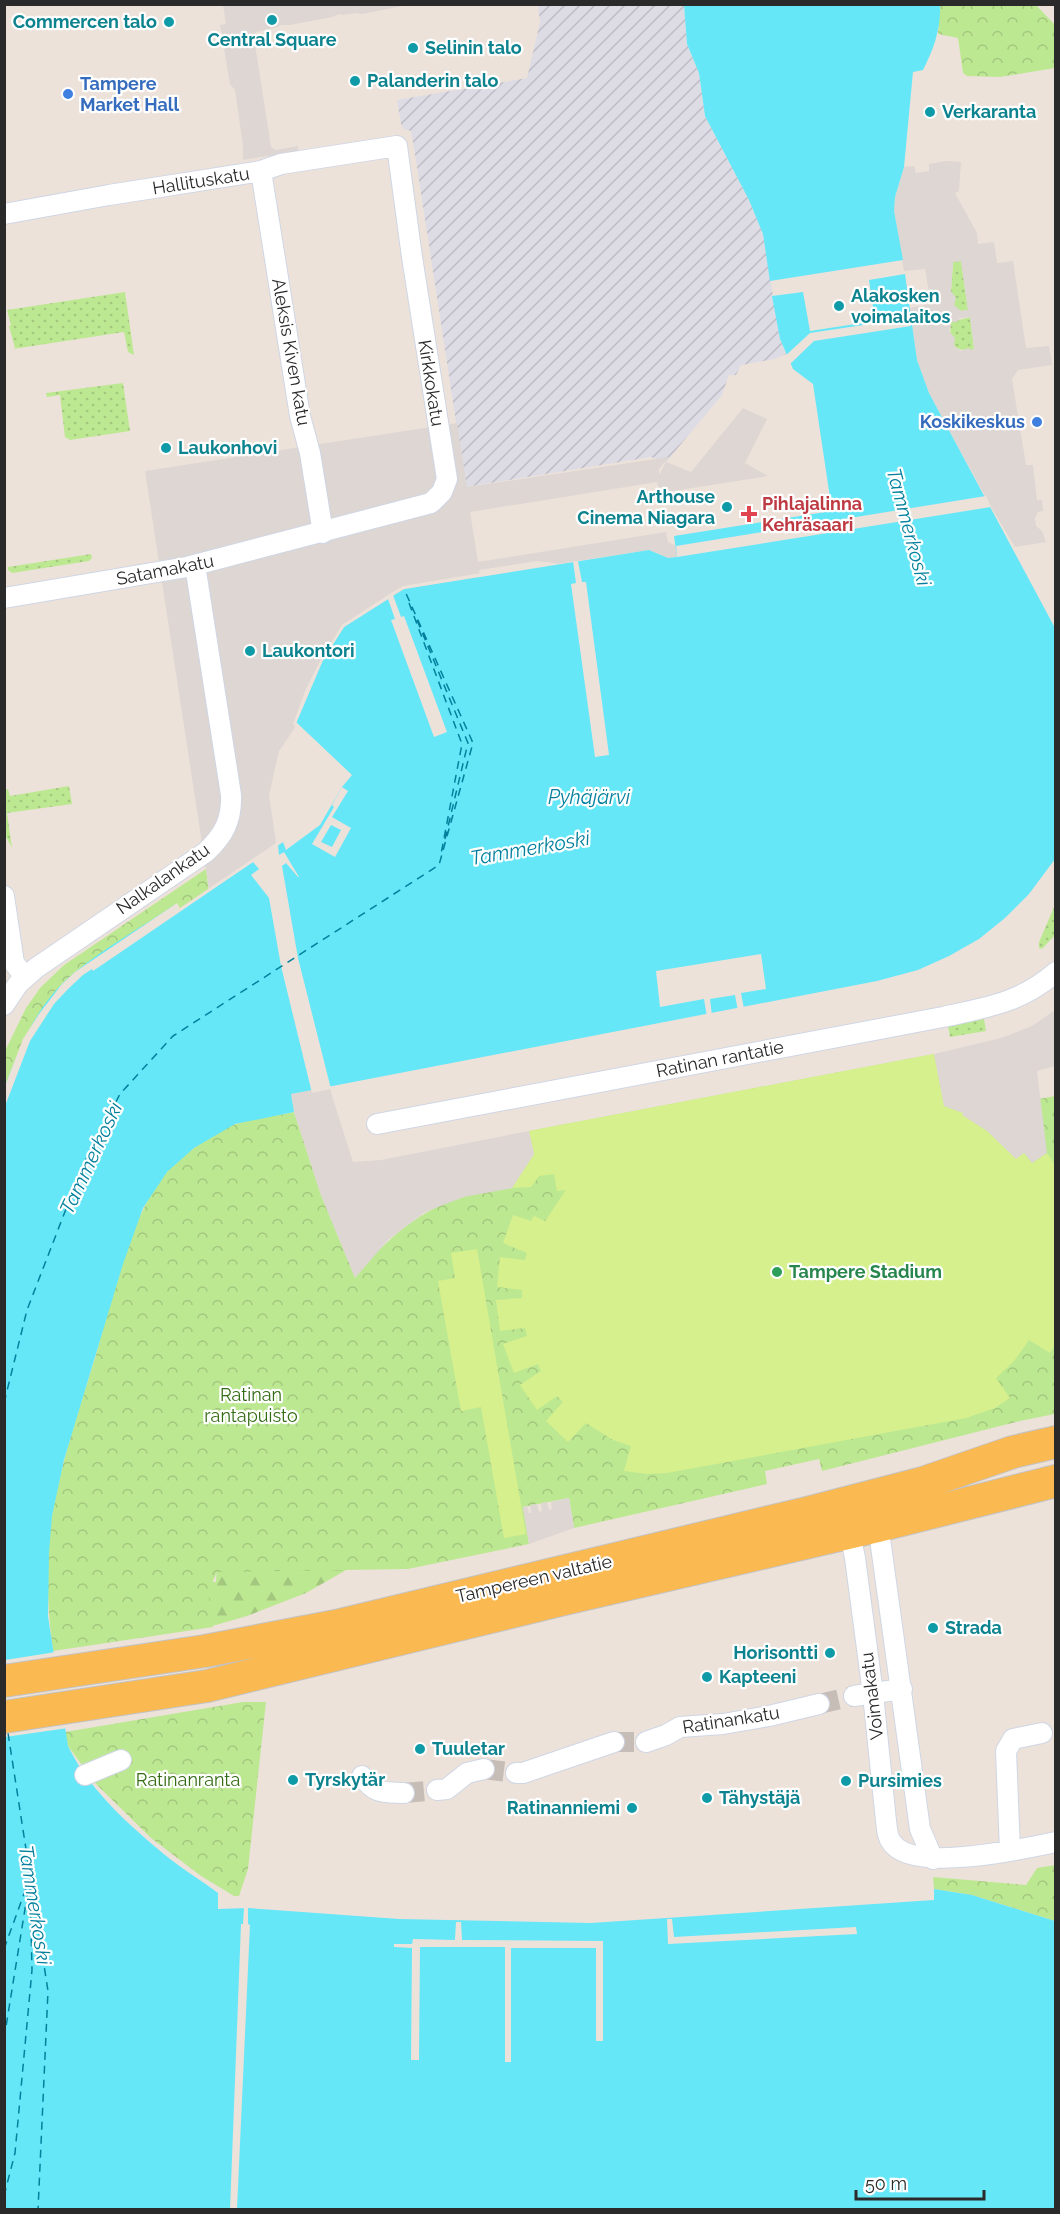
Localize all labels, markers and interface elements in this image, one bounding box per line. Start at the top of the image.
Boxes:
place label: Commercen talo [13,11,157,32]
marker: Central Square [265,13,279,27]
marker: Commercen talo [162,15,176,29]
place label: Central Square [207,29,337,50]
place label: Selinin talo [425,37,522,58]
marker: Selinin talo [406,41,420,55]
place label: Palanderin talo [367,70,498,91]
place label: Tampere Market Hall [80,73,180,115]
marker: Palanderin talo [348,74,362,88]
marker: Tampere Market Hall [61,87,75,101]
place label: Verkaranta [942,101,1036,122]
marker: Verkaranta [923,105,937,119]
street label: Hallituskatu [151,162,251,199]
street label: Aleksis Kiven katu [268,276,315,427]
place label: Alakosken voimalaitos [851,285,950,327]
marker: Alakosken voimalaitos [832,299,846,313]
street label: Kirkkokatu [414,338,449,428]
place label: Koskikeskus [920,411,1025,432]
marker: Koskikeskus [1030,415,1044,429]
place label: Laukonhovi [178,437,277,458]
marker: Laukonhovi [159,441,173,455]
water label: Tammerkoski [882,466,936,589]
place label: Arthouse Cinema Niagara [577,486,715,528]
place label: Pihlajalinna Kehräsaari [762,493,862,535]
marker: Arthouse Cinema Niagara [720,500,734,514]
marker: Pihlajalinna Kehräsaari [740,505,758,523]
street label: Satamakatu [114,550,215,589]
place label: Laukontori [262,640,355,661]
marker: Laukontori [243,644,257,658]
water label: Pyhäjärvi [548,785,631,809]
water label: Tammerkoski [468,826,592,870]
street label: Nalkalankatu [112,839,213,918]
street label: Ratinan rantatie [654,1036,786,1081]
water label: Tammerkoski [55,1098,128,1218]
place label: Tampere Stadium [789,1261,942,1282]
marker: Tampere Stadium [770,1265,784,1279]
park label: Ratinan rantapuisto [204,1384,298,1426]
street label: Tampereen valtatie [454,1550,614,1607]
place label: Strada [945,1617,1002,1638]
marker: Strada [926,1621,940,1635]
place label: Horisontti [733,1642,818,1663]
marker: Horisontti [823,1646,837,1660]
street label: Voimakatu [856,1651,887,1741]
place label: Kapteeni [719,1666,796,1687]
marker: Kapteeni [700,1670,714,1684]
street label: Ratinankatu [681,1701,781,1738]
place label: Tuuletar [432,1738,505,1759]
marker: Tuuletar [413,1742,427,1756]
park label: Ratinanranta [136,1769,240,1790]
place label: Tyrskytär [305,1769,385,1790]
place label: Pursimies [858,1770,942,1791]
marker: Tyrskytär [286,1773,300,1787]
marker: Pursimies [839,1774,853,1788]
place label: Tähystäjä [719,1787,800,1808]
marker: Tähystäjä [700,1791,714,1805]
place label: Ratinanniemi [507,1797,620,1818]
marker: Ratinanniemi [625,1801,639,1815]
water label: Tammerkoski [14,1844,56,1967]
scale bar [856,2163,984,2201]
text: 50 m [865,2173,907,2194]

